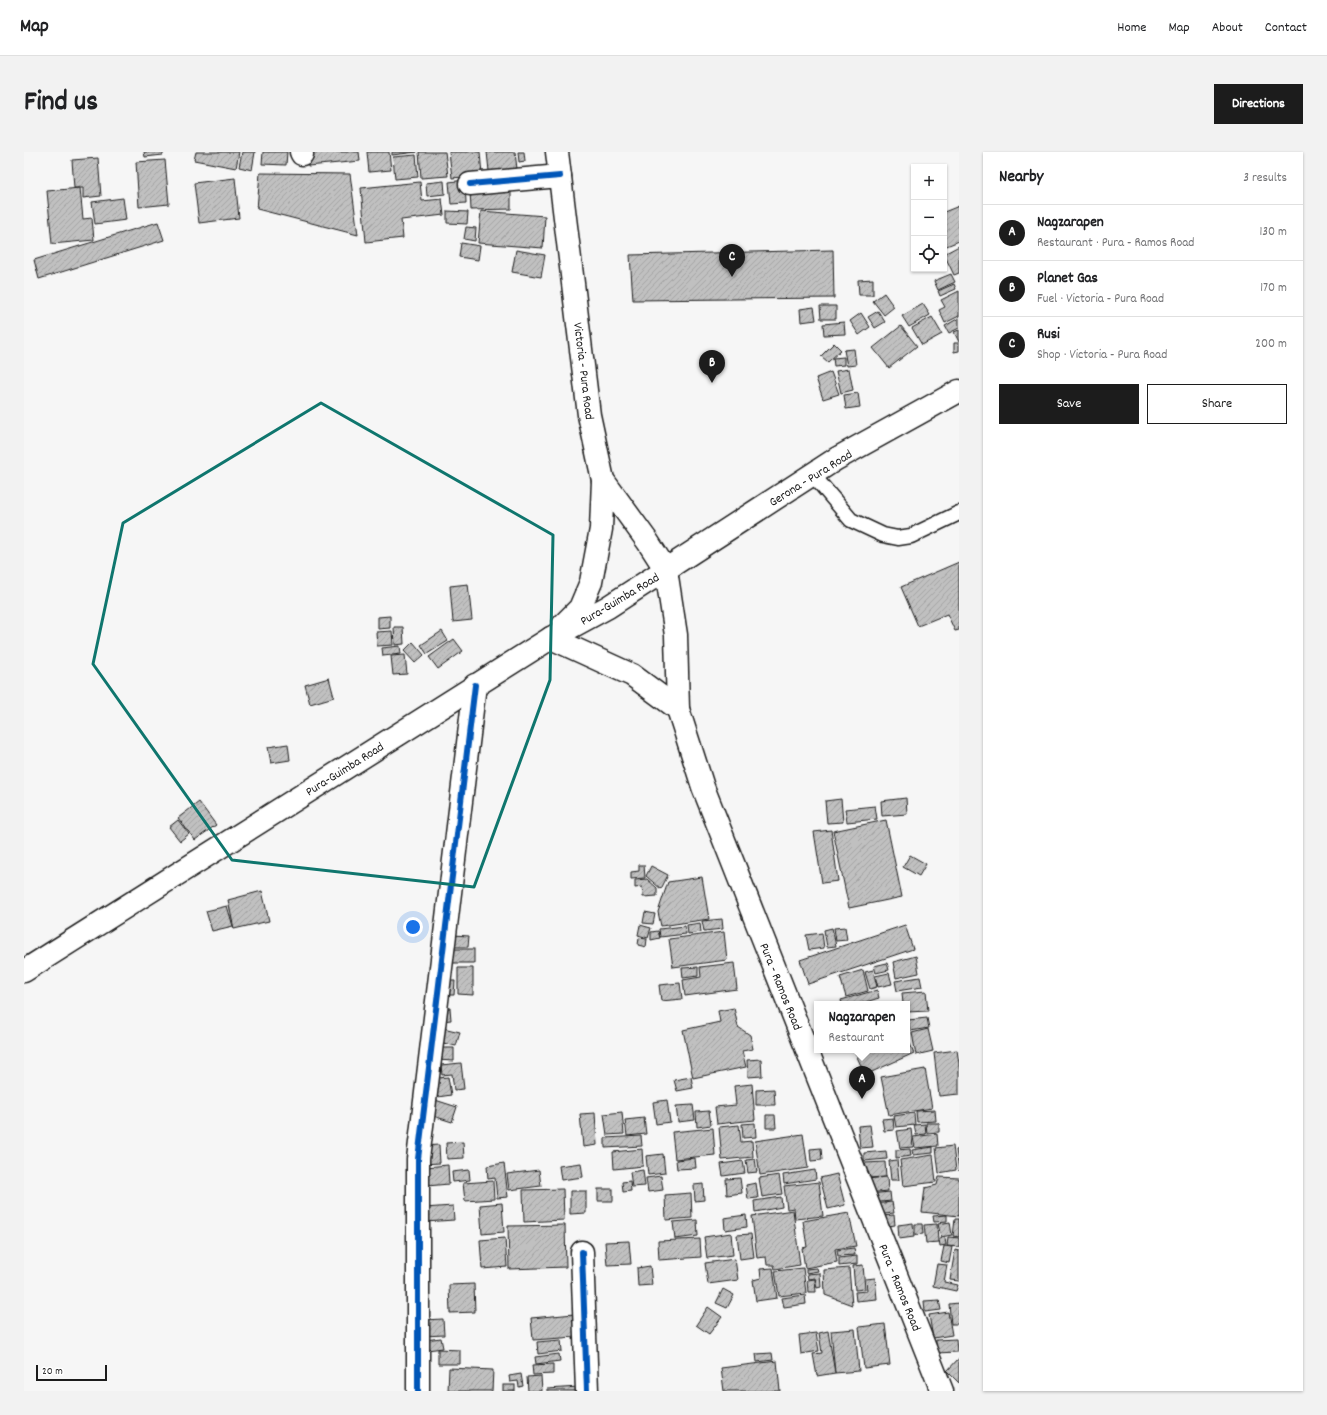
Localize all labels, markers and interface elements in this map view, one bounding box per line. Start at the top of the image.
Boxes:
text: Map [20,14,49,41]
text: Home [1117,18,1146,38]
text: Map [1168,18,1190,38]
text: About [1212,18,1243,38]
text: Contact [1265,18,1307,38]
text: Find us [24,84,98,124]
button: Directions [1214,84,1303,124]
map controls [911,164,947,272]
button: + [911,164,947,200]
text: Nearby [999,166,1043,190]
text: 3 results [1243,169,1287,188]
button: − [911,200,947,236]
text: Nagzarapen [1037,212,1104,234]
text: A [1008,223,1016,242]
text: 130 m [1259,223,1287,242]
text: Restaurant · Pura - Ramos Road [1037,234,1194,253]
button: locate [911,236,947,272]
pin: C [719,244,745,277]
text: Planet Gas [1037,268,1098,290]
text: B [1009,279,1015,298]
text: 170 m [1260,279,1287,298]
text: Fuel · Victoria - Pura Road [1037,290,1164,309]
street label: Victoria - Pura Road [567,322,598,421]
text: Rusi [1037,324,1060,346]
text: C [1009,335,1015,354]
text: 200 m [1255,335,1287,354]
text: Shop · Victoria - Pura Road [1037,346,1167,365]
pin: B [699,350,725,383]
button: Save [999,384,1139,424]
button: Share [1147,384,1287,424]
street label: Gerona - Pura Road [766,446,857,512]
street label: Pura-Guimba Road [577,569,663,631]
street label: Pura-Guimba Road [302,738,388,802]
your location [403,917,423,937]
street label: Pura - Ramos Road [754,940,806,1033]
popup [814,1001,910,1053]
text: Nagzarapen [829,1007,895,1029]
text: Restaurant [829,1029,884,1048]
pin: A [849,1066,875,1099]
street label: Pura - Ramos Road [873,1241,925,1334]
scale bar [36,1363,107,1382]
text: 20 m [42,1364,63,1380]

